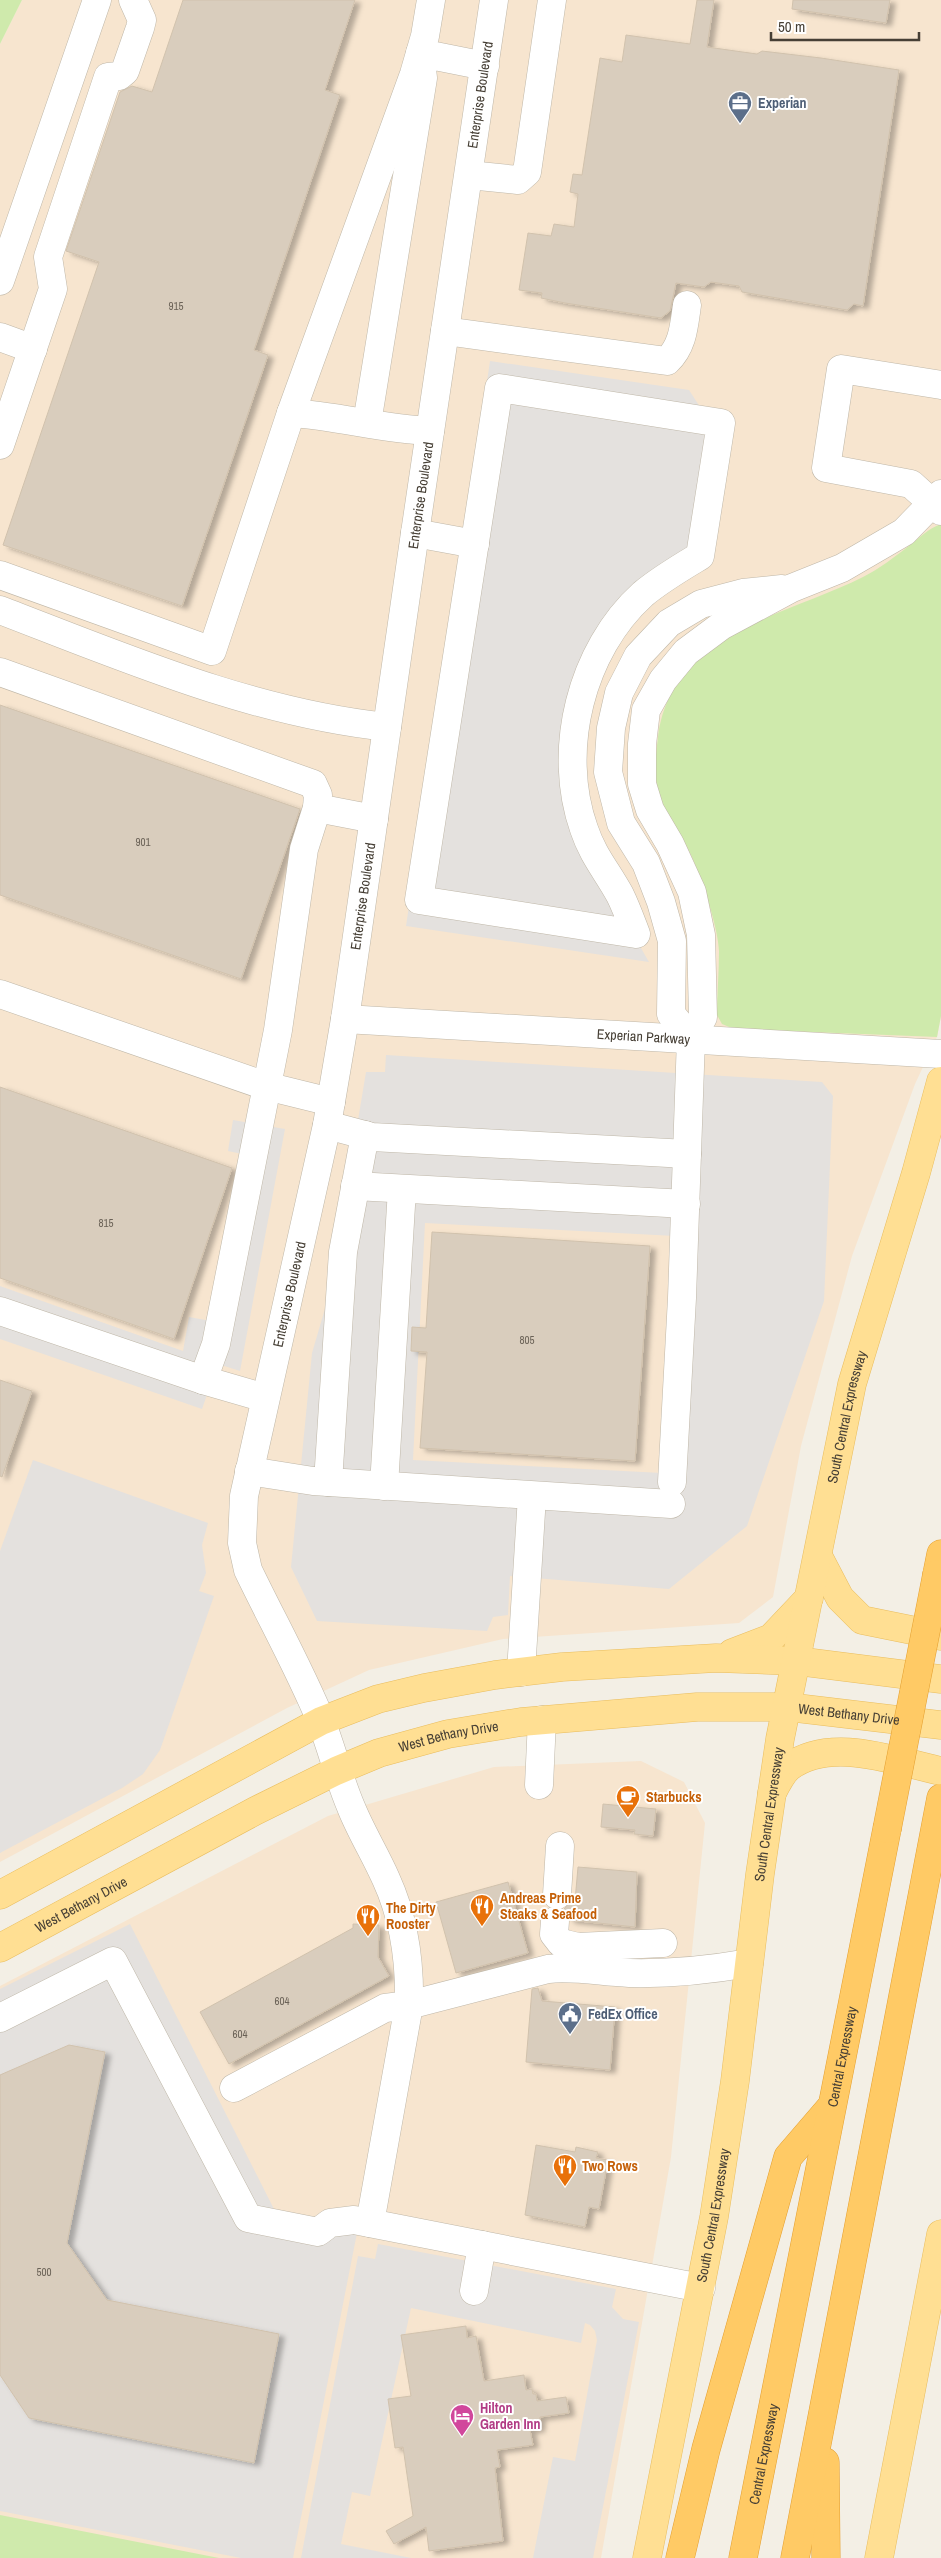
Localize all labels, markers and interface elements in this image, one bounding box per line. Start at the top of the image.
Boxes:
scale bar [771,10,918,42]
text: 50 m [778,16,805,37]
street label: Enterprise Boulevard [463,40,497,149]
office icon: Experian [727,90,753,124]
place label: Experian [758,94,807,112]
house number: 915 [168,299,184,313]
street label: Enterprise Boulevard [404,441,437,550]
house number: 901 [135,835,151,849]
street label: Enterprise Boulevard [346,841,379,951]
street label: Experian Parkway [596,1025,691,1048]
house number: 815 [98,1216,114,1230]
street label: Enterprise Boulevard [269,1240,310,1349]
house number: 805 [519,1333,535,1347]
street label: South Central Expressway [823,1348,871,1485]
street label: West Bethany Drive [797,1699,901,1729]
street label: West Bethany Drive [396,1717,500,1756]
street label: South Central Expressway [750,1746,788,1882]
cafe icon: Starbucks [615,1784,641,1818]
place label: Starbucks [646,1788,702,1806]
street label: West Bethany Drive [32,1872,130,1937]
place label: Andreas Prime Steaks & Seafood [500,1889,597,1923]
restaurant icon: Andreas Prime Steaks & Seafood [469,1893,495,1927]
place label: The Dirty Rooster [386,1899,436,1933]
restaurant icon: The Dirty Rooster [355,1903,381,1937]
house number: 604 [274,1994,290,2008]
public building icon: FedEx Office [557,2001,583,2035]
place label: FedEx Office [588,2005,658,2023]
street label: Central Expressway [823,2005,861,2109]
house number: 604 [232,2027,248,2041]
street label: South Central Expressway [692,2147,733,2284]
restaurant icon: Two Rows [552,2153,578,2187]
place label: Two Rows [582,2157,638,2175]
house number: 500 [36,2265,52,2279]
place label: Hilton Garden Inn [480,2399,541,2433]
street label: Central Expressway [745,2402,782,2506]
hotel icon: Hilton Garden Inn [449,2403,475,2437]

